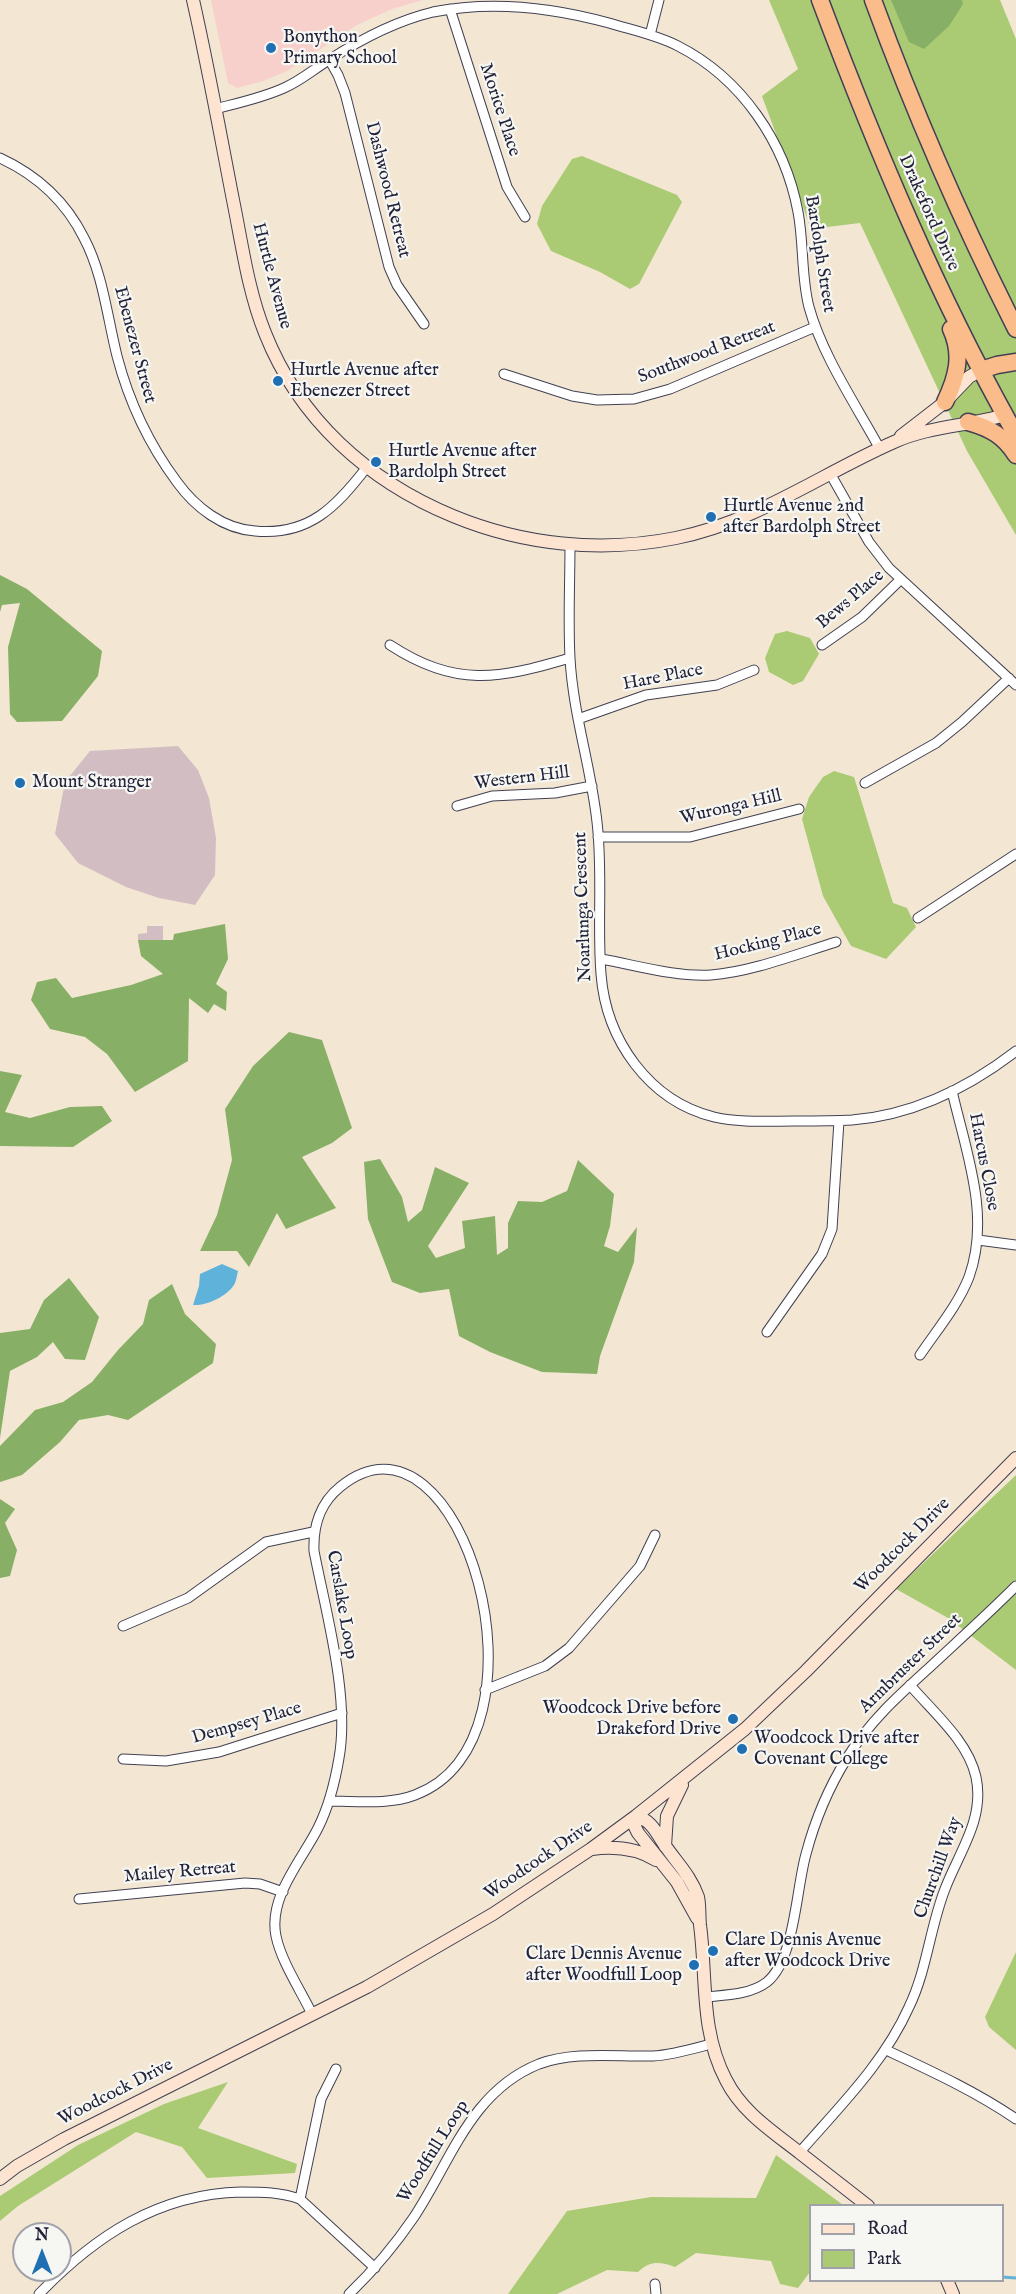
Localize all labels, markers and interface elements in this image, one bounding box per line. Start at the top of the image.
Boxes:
place label: Bonython Primary School [283,27,397,70]
marker: Bonython Primary School [264,41,278,55]
street label: Morice Place [474,61,524,159]
street label: Dashwood Retreat [360,120,414,260]
street label: Drakeford Drive [893,152,963,274]
street label: Bardolph Street [799,194,839,314]
street label: Hurtle Avenue [246,220,296,332]
street label: Ebenezer Street [108,284,160,406]
street label: Southwood Retreat [635,317,779,389]
place label: Hurtle Avenue after Ebenezer Street [290,360,439,403]
marker: Hurtle Avenue after Ebenezer Street [271,374,285,388]
place label: Hurtle Avenue after Bardolph Street [388,441,537,484]
marker: Hurtle Avenue after Bardolph Street [369,455,383,469]
place label: Hurtle Avenue 2nd after Bardolph Street [723,496,881,538]
marker: Hurtle Avenue 2nd after Bardolph Street [704,510,718,524]
street label: Bews Place [813,566,889,634]
street label: Hare Place [621,660,705,696]
street label: Western Hill [473,762,571,796]
place label: Mount Stranger [32,772,151,794]
marker: Mount Stranger [13,776,27,790]
street label: Wuronga Hill [678,786,784,830]
street label: Noarlunga Crescent [571,832,597,982]
street label: Hocking Place [712,919,824,967]
street label: Harcus Close [963,1111,1003,1213]
street label: Woodcock Drive [851,1494,955,1598]
street label: Carslake Loop [321,1549,361,1661]
street label: Armbruster Street [855,1610,967,1718]
street label: Dempsey Place [190,1698,304,1750]
place label: Woodcock Drive before Drakeford Drive [542,1698,721,1740]
marker: Woodcock Drive before Drakeford Drive [726,1712,740,1726]
place label: Woodcock Drive after Covenant College [754,1728,919,1770]
marker: Woodcock Drive after Covenant College [735,1742,749,1756]
street label: Churchill Way [911,1814,967,1922]
street label: Woodcock Drive [481,1817,597,1905]
street label: Mailey Retreat [123,1857,237,1889]
place label: Clare Dennis Avenue after Woodcock Drive [725,1930,890,1972]
place label: Clare Dennis Avenue after Woodfull Loop [526,1944,682,1986]
marker: Clare Dennis Avenue after Woodcock Drive [706,1944,720,1958]
marker: Clare Dennis Avenue after Woodfull Loop [687,1958,701,1972]
street label: Woodcock Drive [55,2055,177,2131]
street label: Woodfull Loop [394,2097,474,2207]
legend [809,2204,1004,2282]
text: Road [867,2218,908,2241]
north arrow [12,2222,72,2282]
text: N [35,2226,49,2246]
text: Park [867,2248,901,2271]

